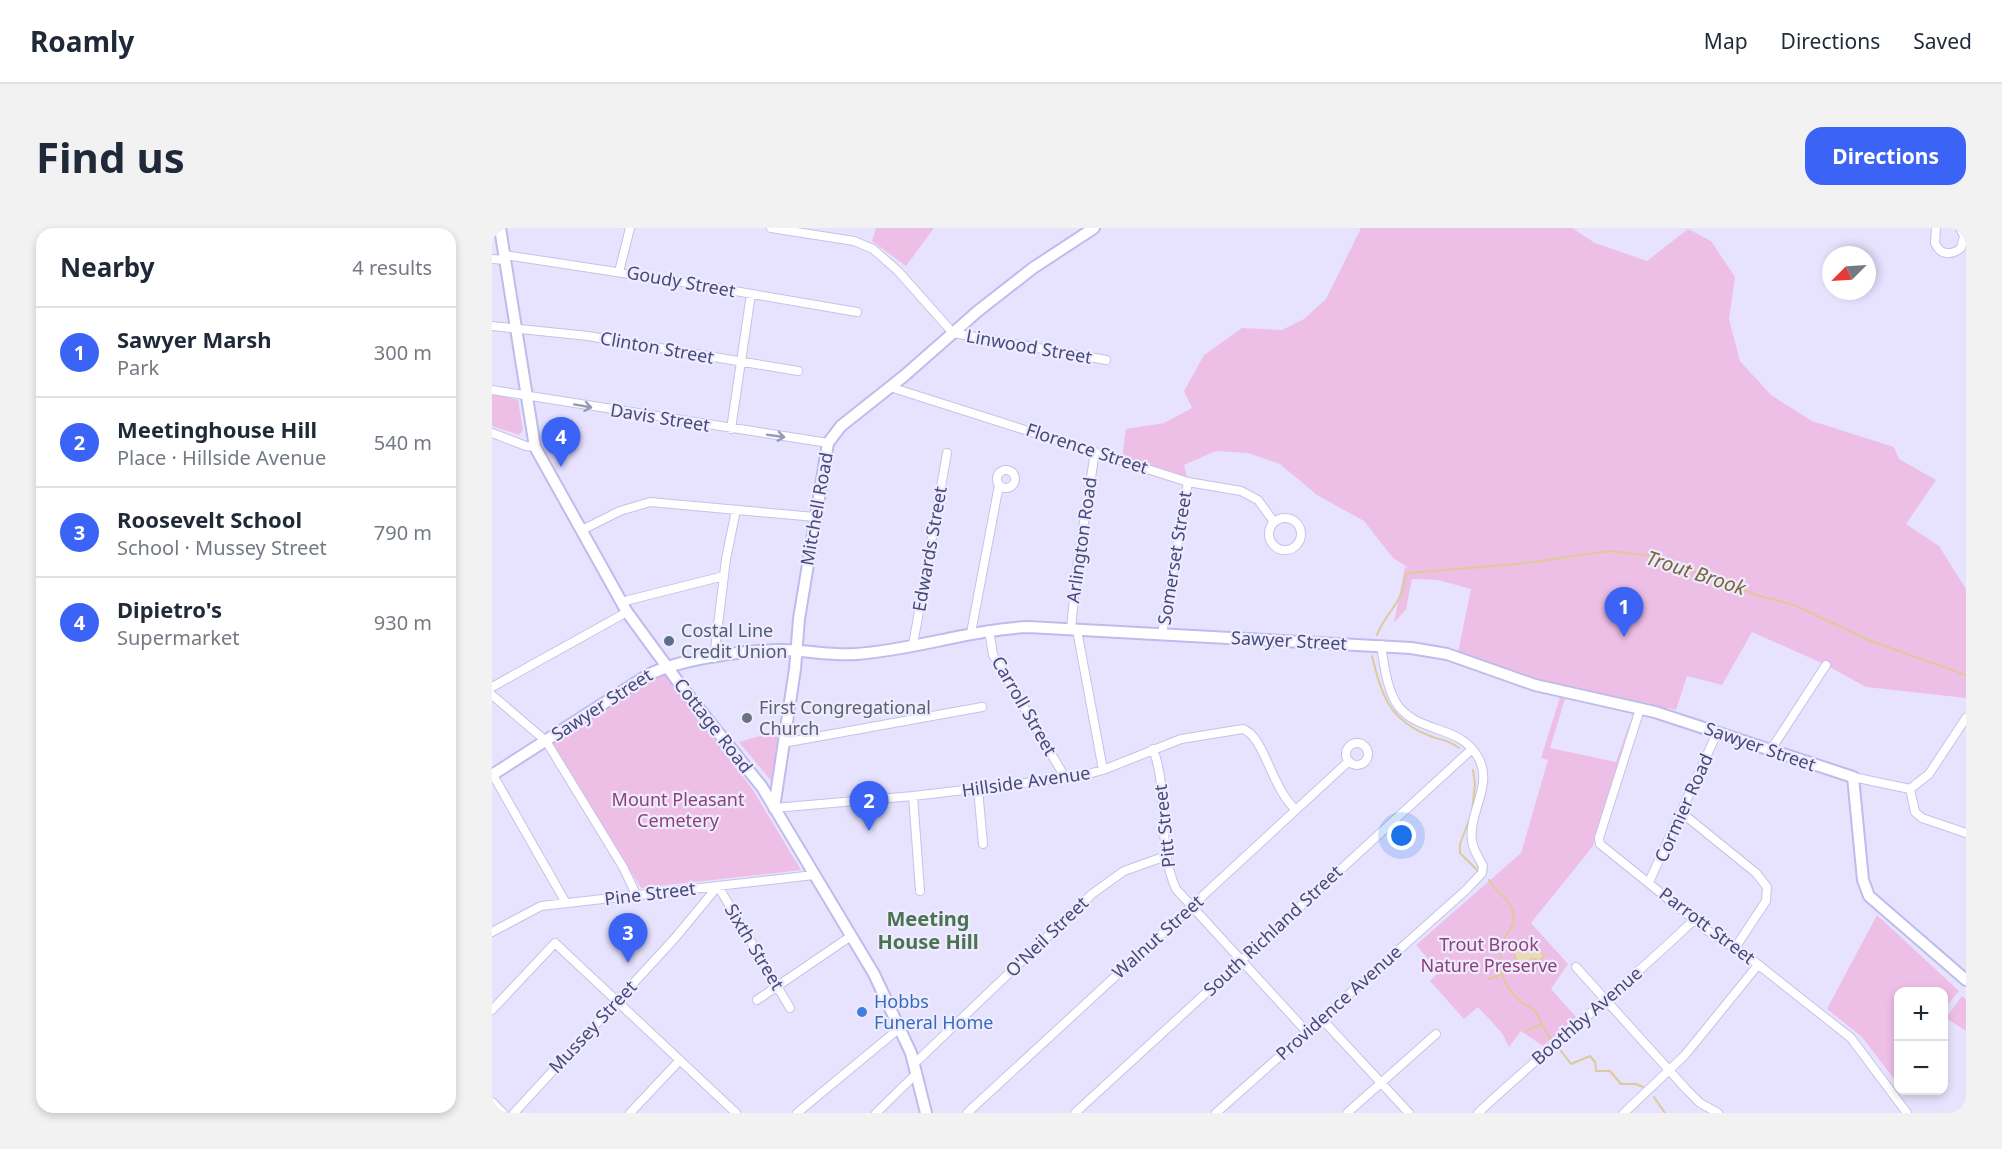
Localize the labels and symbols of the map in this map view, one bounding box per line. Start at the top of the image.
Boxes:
north arrow [1822,246,1876,300]
street label: Goudy Street [625,260,738,302]
street label: Linwood Street [964,323,1094,369]
street label: Clinton Street [598,325,716,369]
street label: Davis Street [609,397,712,437]
one-way arrow [573,401,593,412]
street label: Florence Street [1023,417,1152,479]
pin: 4 [542,418,580,467]
one-way arrow [766,430,786,441]
street label: Mitchell Road [794,450,838,567]
street label: Arlington Road [1060,475,1102,604]
street label: Edwards Street [906,484,952,613]
street label: Somerset Street [1152,489,1197,627]
water label: Trout Brook [1643,544,1750,602]
pin: 1 [1604,588,1644,637]
place label: Costal Line Credit Union [681,618,787,663]
street label: Sawyer Street [1231,625,1348,655]
marker: Costal Line Credit Union [662,634,676,648]
street label: Carroll Street [987,651,1063,760]
street label: Sawyer Street [546,662,657,746]
street label: Cottage Road [669,673,758,778]
place label: First Congregational Church [759,695,931,740]
marker: First Congregational Church [740,711,754,725]
street label: Sawyer Street [1702,716,1819,776]
street label: Cormier Road [1648,749,1718,866]
street label: Hillside Avenue [960,760,1092,802]
pin: 2 [850,782,889,831]
street label: Pitt Street [1148,783,1180,869]
park label: Mount Pleasant Cemetery [612,787,745,832]
your location [1387,821,1416,850]
street label: South Richland Street [1198,859,1347,1001]
street label: Pine Street [603,875,697,911]
street label: Parrott Street [1655,881,1761,969]
street label: Walnut Street [1107,889,1208,984]
street label: O'Neil Street [1000,890,1093,982]
street label: Sixth Street [720,899,790,994]
district label: Meeting House Hill [877,905,979,955]
pin: 3 [608,914,648,963]
park label: Trout Brook Nature Preserve [1421,932,1557,977]
street label: Providence Avenue [1270,939,1406,1065]
street label: Boothby Avenue [1526,961,1647,1070]
street label: Mussey Street [543,974,642,1078]
place label: Hobbs Funeral Home [874,989,993,1034]
marker: Hobbs Funeral Home [855,1005,869,1019]

